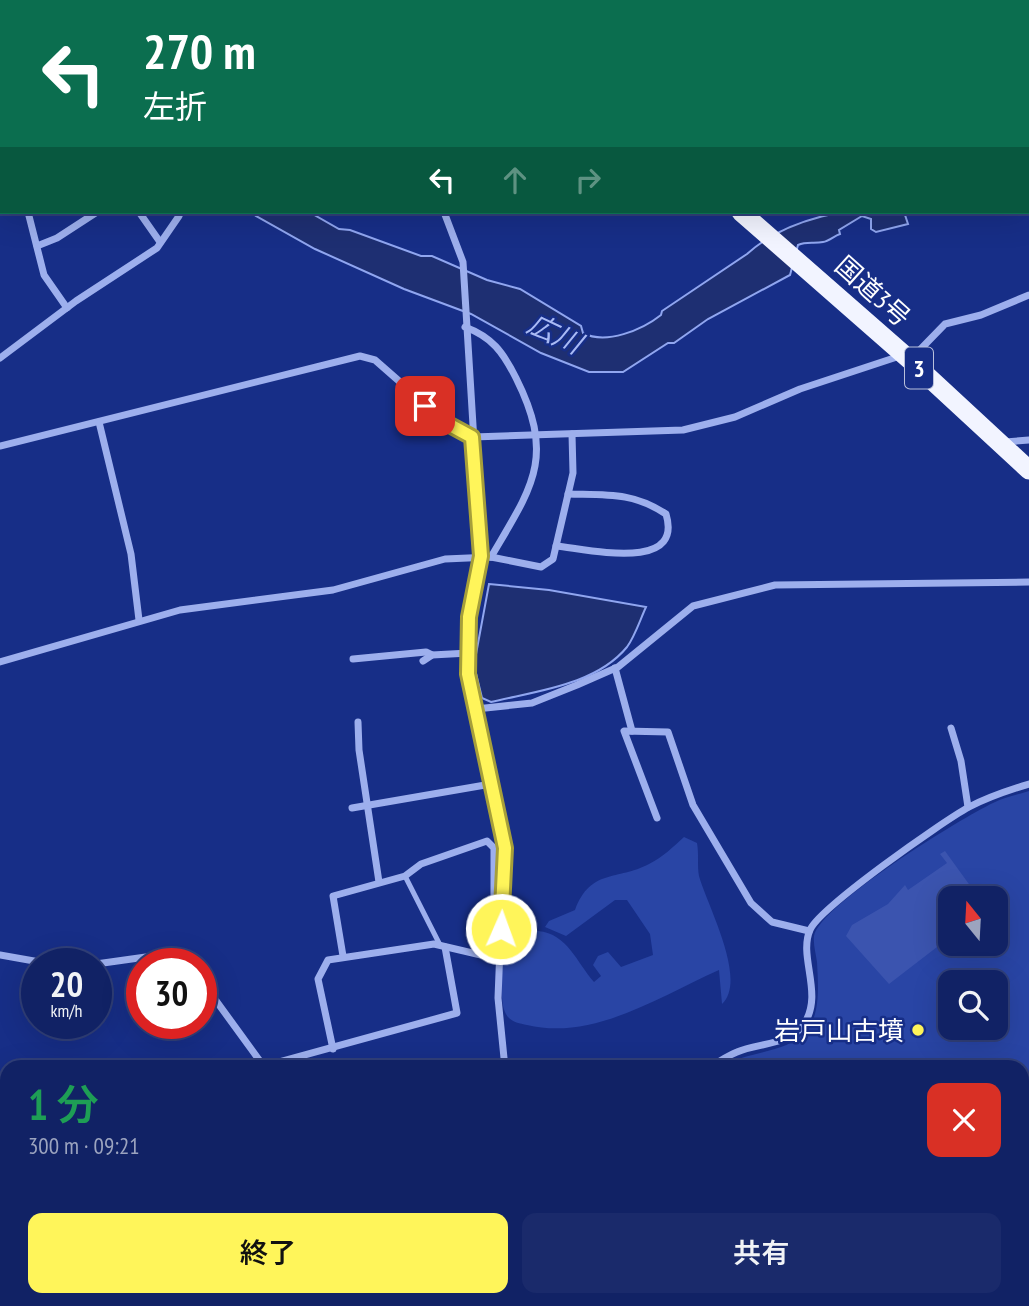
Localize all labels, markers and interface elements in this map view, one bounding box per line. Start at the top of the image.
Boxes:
text: 270 m [143,19,256,83]
icon: left [28,28,119,119]
text: 左折 [143,85,207,127]
icon: left [423,161,461,199]
icon: ahead [496,161,534,199]
icon: right [569,161,607,199]
street label: 国道3号 [829,249,917,333]
water label: 広川 [522,304,591,363]
road number: 3 [905,348,933,388]
pin [395,376,455,436]
icon: arrive [406,387,444,425]
north arrow [938,886,1008,956]
map controls [938,886,1008,1040]
position arrow [464,892,538,966]
speed limit sign: 30 [126,948,217,1039]
text: 20 [50,961,83,1007]
button: search [938,970,1008,1040]
text: km/h [51,999,82,1022]
place label: 岩戸山古墳 [774,1014,904,1047]
marker: 岩戸山古墳 [910,1022,926,1038]
text: 1 分 [28,1077,99,1132]
button: close [927,1083,1001,1157]
text: 300 m · 09:21 [28,1131,140,1160]
button: 終了 [28,1213,508,1293]
button: 共有 [522,1213,1001,1293]

